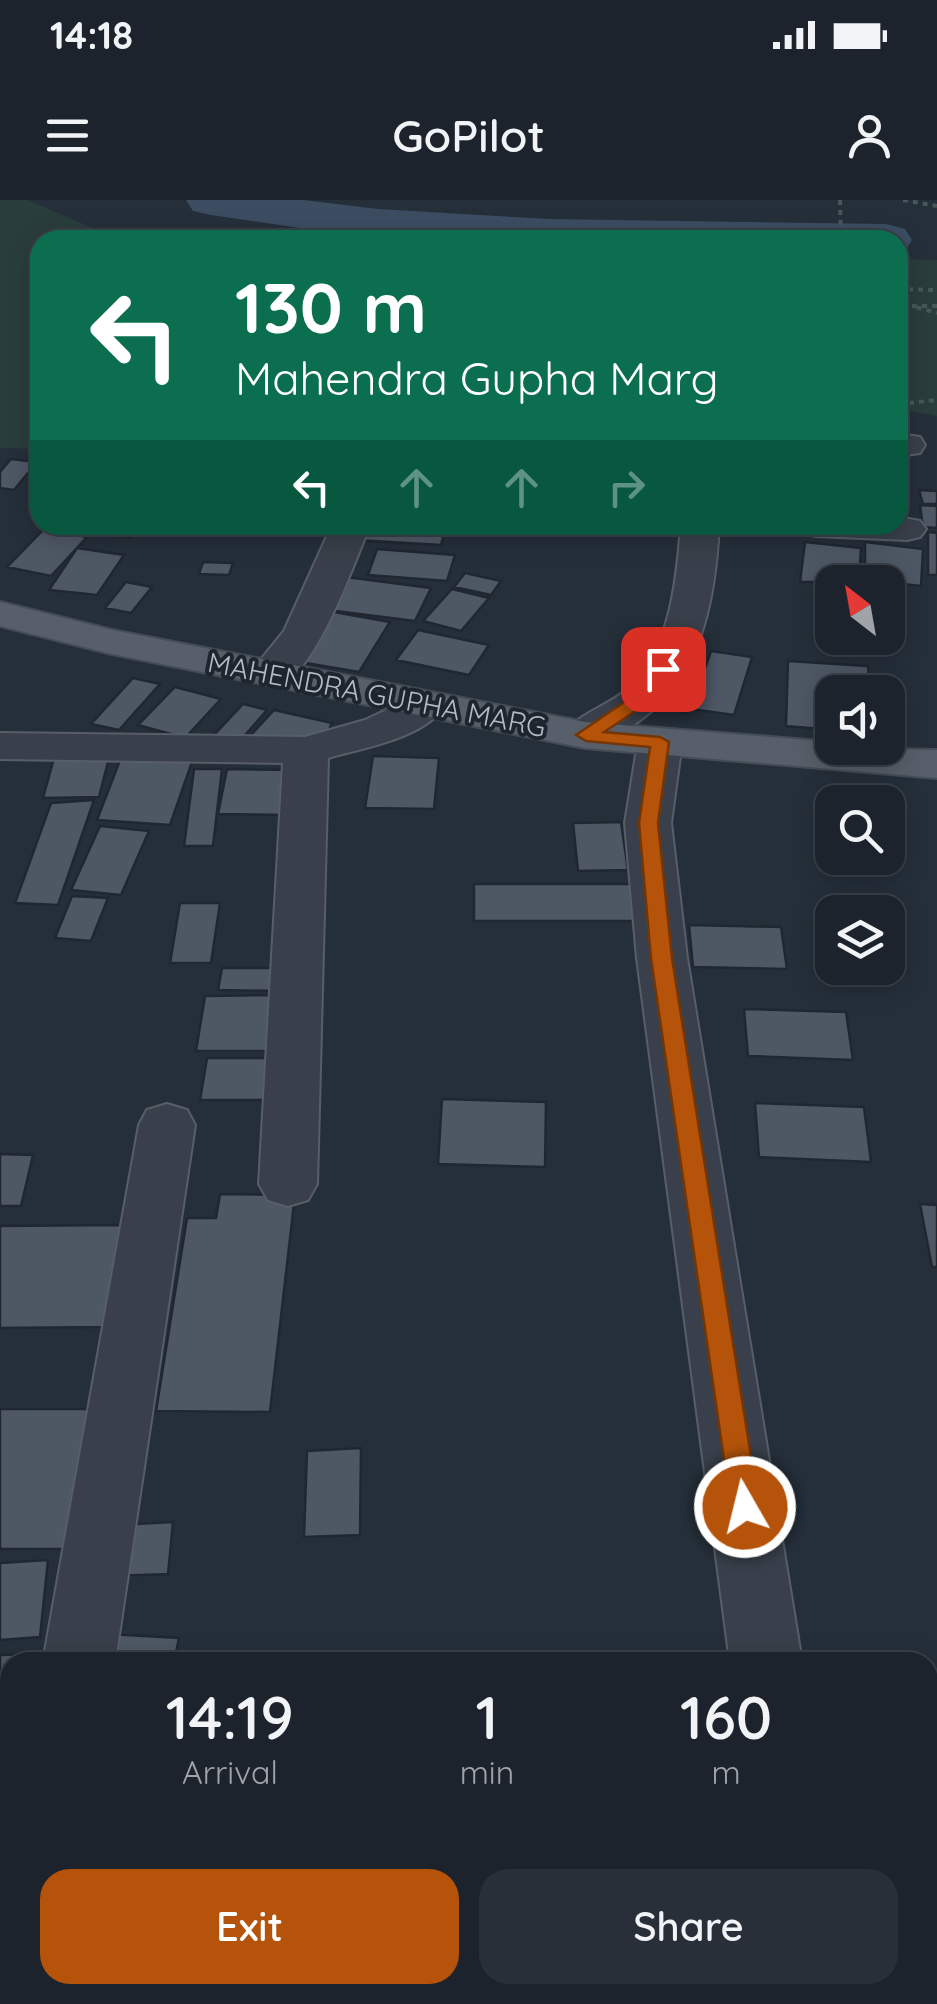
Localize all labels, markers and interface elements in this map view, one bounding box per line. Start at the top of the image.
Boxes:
text: 14:18 [50,11,133,59]
text: GoPilot [392,107,545,163]
icon: menu [40,108,95,163]
icon: person [842,108,897,163]
text: 130 m [235,263,427,351]
icon: left [70,270,200,400]
text: Mahendra Gupha Marg [235,350,719,406]
icon: left [284,460,339,515]
icon: ahead [389,460,444,515]
icon: ahead [494,460,549,515]
icon: right [599,460,654,515]
north arrow [815,565,905,655]
map controls [815,565,905,985]
pin [621,627,706,712]
icon: arrive [636,642,691,697]
street label: MAHENDRA GUPHA MARG [205,644,549,744]
button: sound [815,675,905,765]
button: search [815,785,905,875]
button: layers [815,895,905,985]
position arrow [693,1455,797,1559]
text: 14:19 [166,1679,294,1754]
text: 1 [475,1679,498,1754]
text: 160 [680,1679,772,1754]
text: Arrival [182,1752,278,1792]
text: min [460,1752,514,1792]
text: m [712,1752,741,1792]
button: Exit [40,1869,459,1984]
button: Share [479,1869,898,1984]

